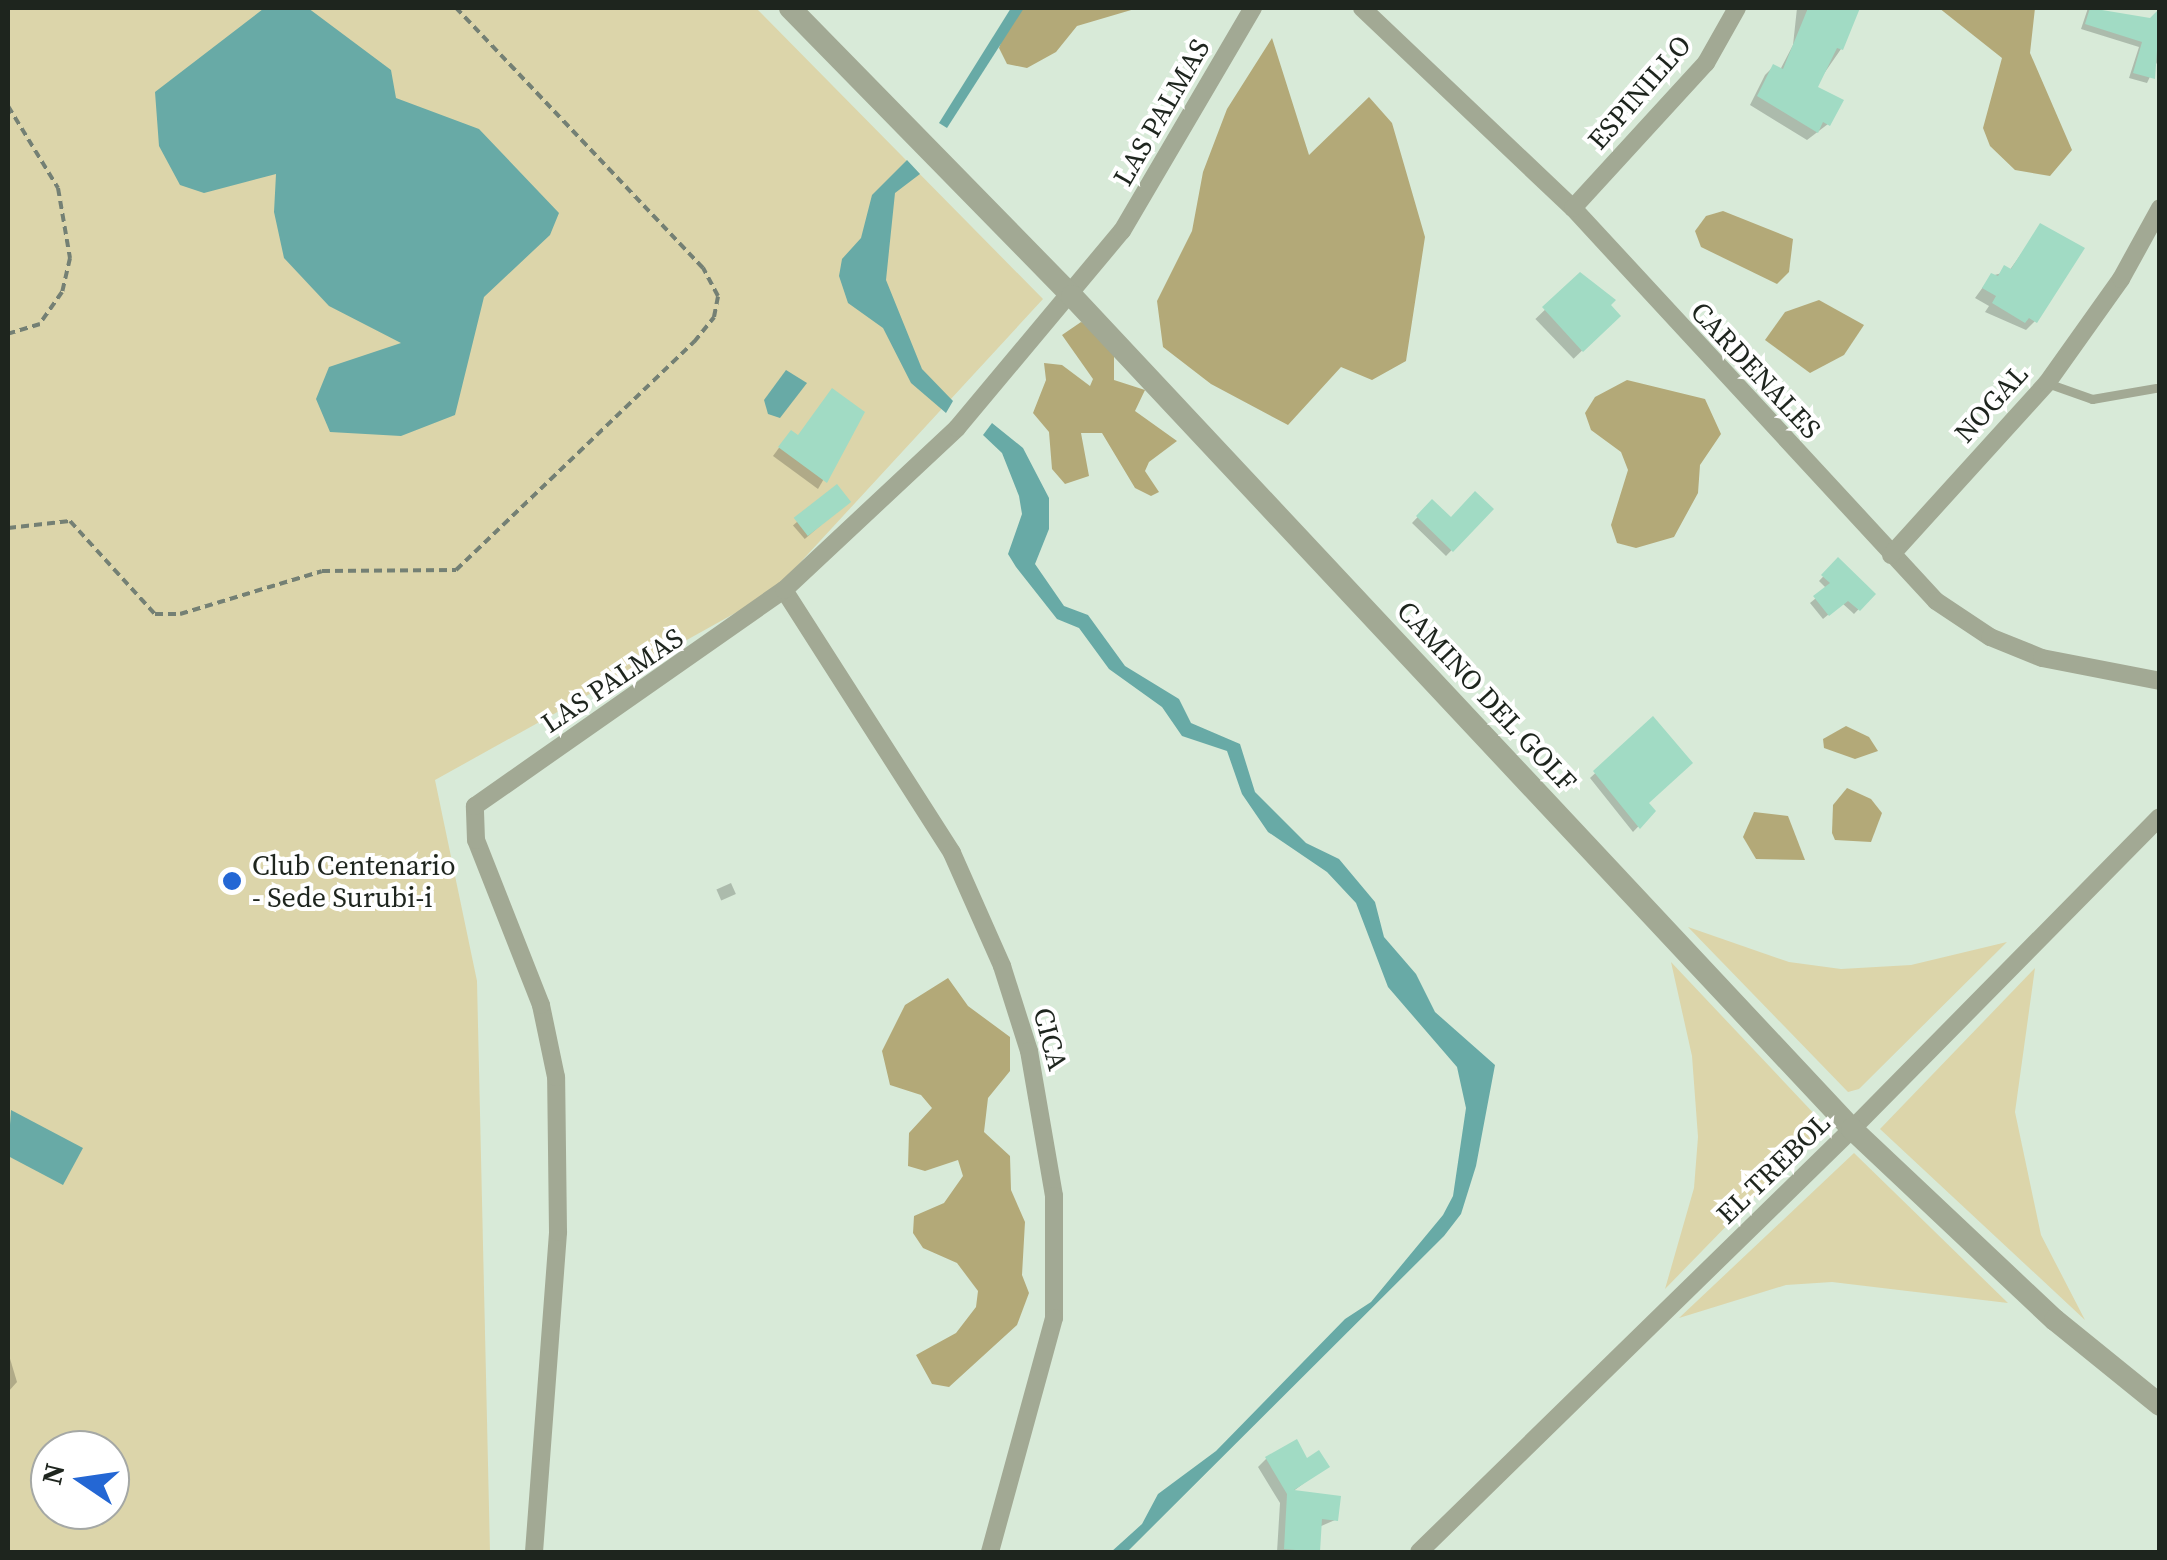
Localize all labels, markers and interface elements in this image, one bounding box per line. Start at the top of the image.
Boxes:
street label: ESPINILLO [1580,28,1698,156]
street label: LAS PALMAS [1106,33,1216,191]
street label: CARDENALES [1684,294,1828,446]
street label: NOGAL [1947,357,2035,449]
street label: CAMINO DEL GOLF [1390,594,1584,798]
street label: LAS PALMAS [535,620,689,740]
place label: Club Centenario - Sede Surubi-i [252,848,456,914]
marker: Club Centenario - Sede Surubi-i [221,870,243,892]
street label: CICA [1027,1004,1075,1074]
street label: EL TREBOL [1709,1105,1837,1231]
north arrow [30,1430,130,1530]
text: N [32,1460,74,1488]

